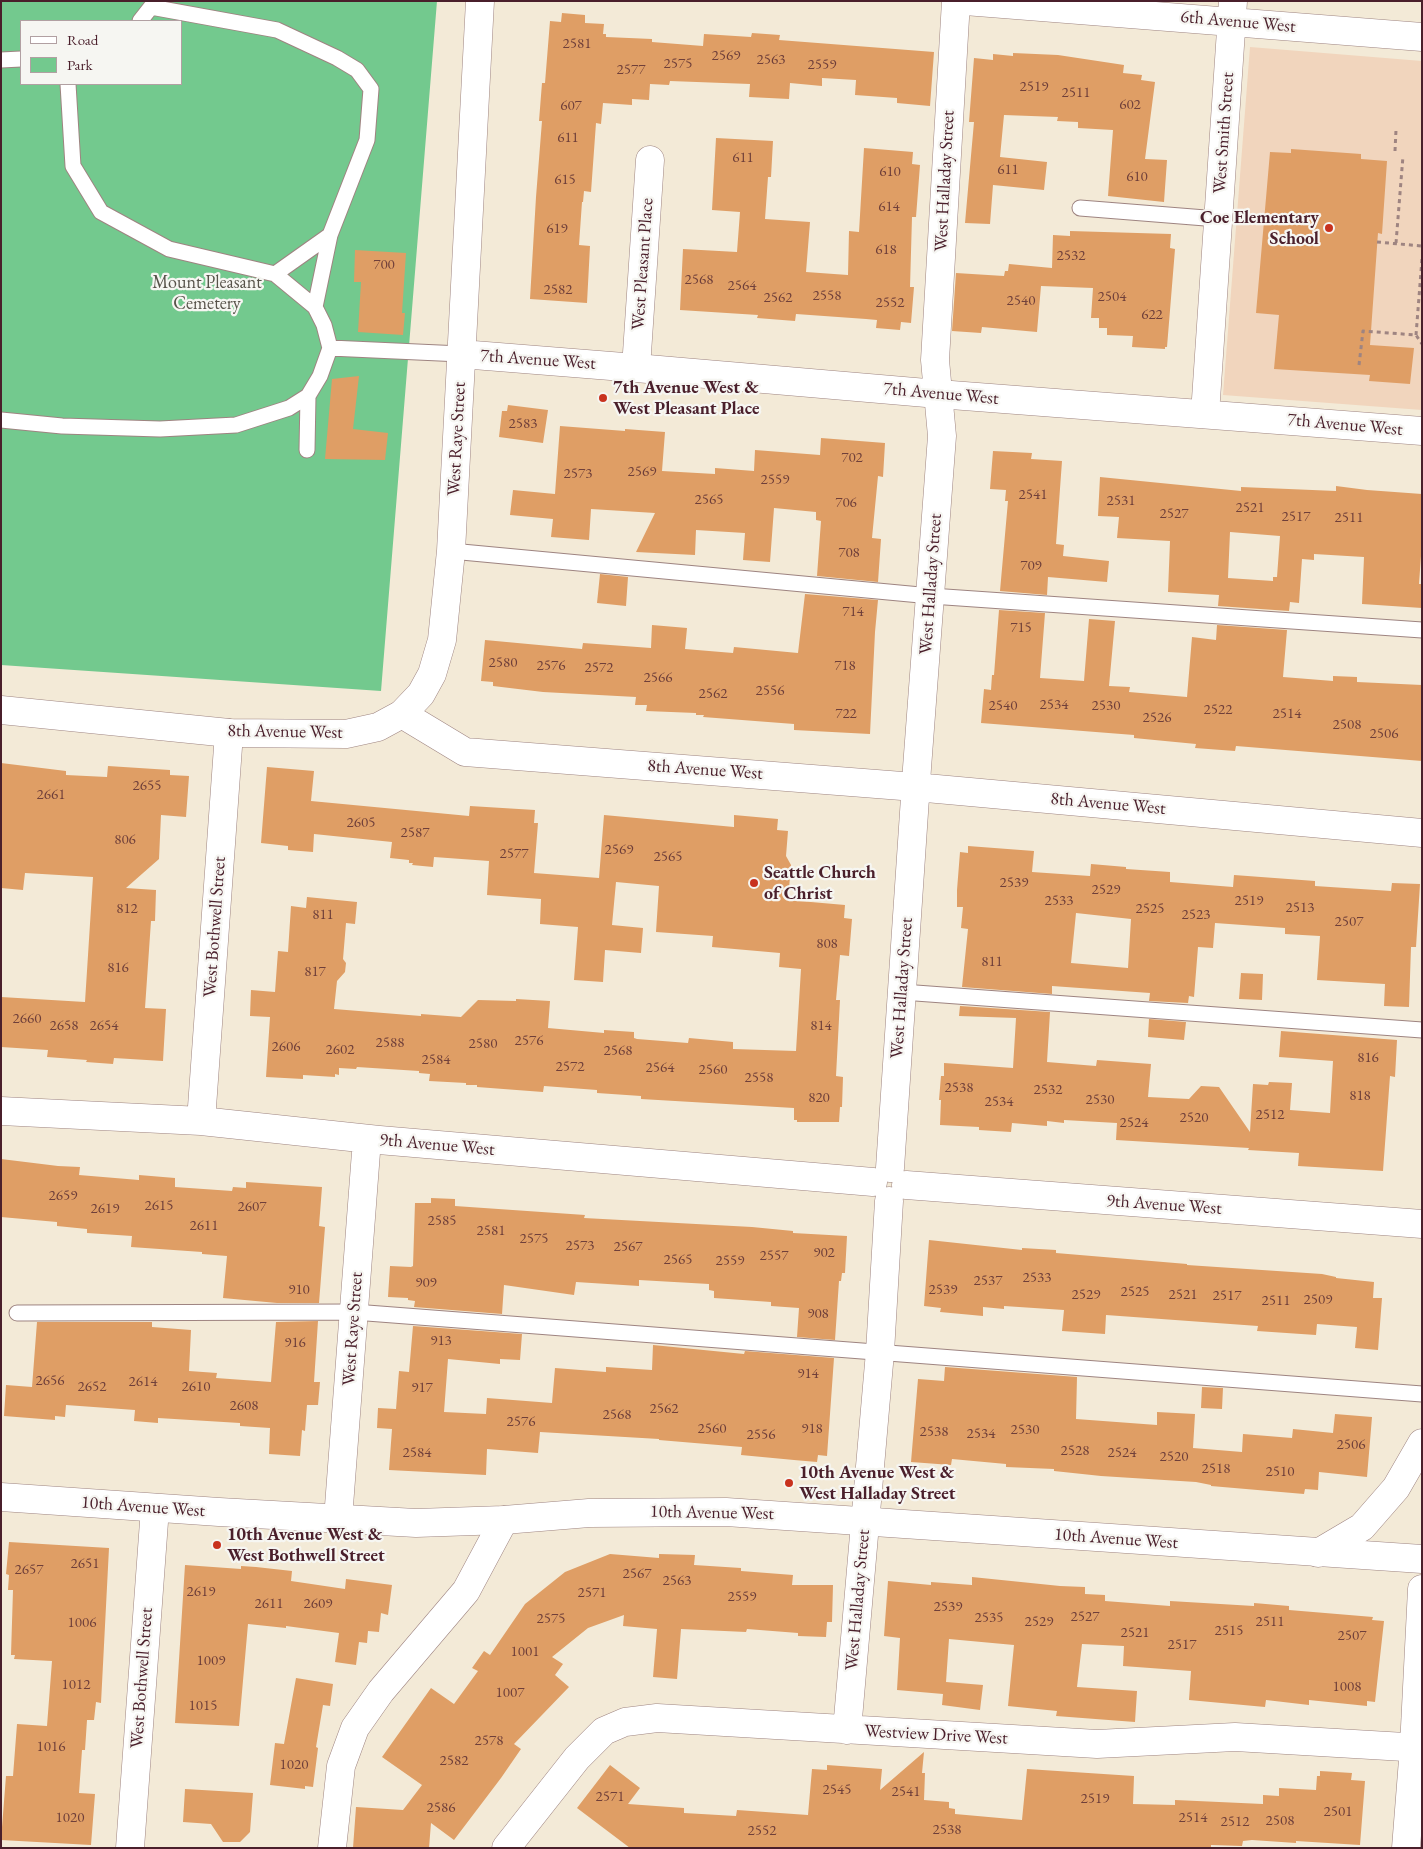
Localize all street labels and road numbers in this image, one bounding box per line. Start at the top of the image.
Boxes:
street label: 6th Avenue West [1179,6,1297,38]
street label: West Smith Street [1209,72,1239,194]
street label: West Halladay Street [931,110,959,252]
street label: West Pleasant Place [628,197,658,331]
street label: 7th Avenue West [480,345,596,375]
street label: 7th Avenue West [882,378,1000,410]
street label: West Raye Street [443,381,471,497]
street label: 7th Avenue West [1286,409,1404,441]
street label: West Halladay Street [915,513,947,655]
street label: 8th Avenue West [227,720,343,744]
street label: 8th Avenue West [647,755,763,785]
street label: 8th Avenue West [1049,788,1167,820]
street label: West Bothwell Street [199,856,231,998]
street label: West Halladay Street [886,917,918,1059]
street label: 9th Avenue West [378,1129,496,1161]
street label: 9th Avenue West [1106,1190,1222,1220]
street label: West Raye Street [338,1271,368,1387]
street label: 10th Avenue West [80,1492,206,1522]
street label: 10th Avenue West [650,1501,774,1525]
street label: 10th Avenue West [1053,1524,1179,1554]
street label: West Halladay Street [841,1529,875,1671]
street label: West Bothwell Street [126,1607,158,1749]
street label: Westview Drive West [864,1720,1008,1750]

